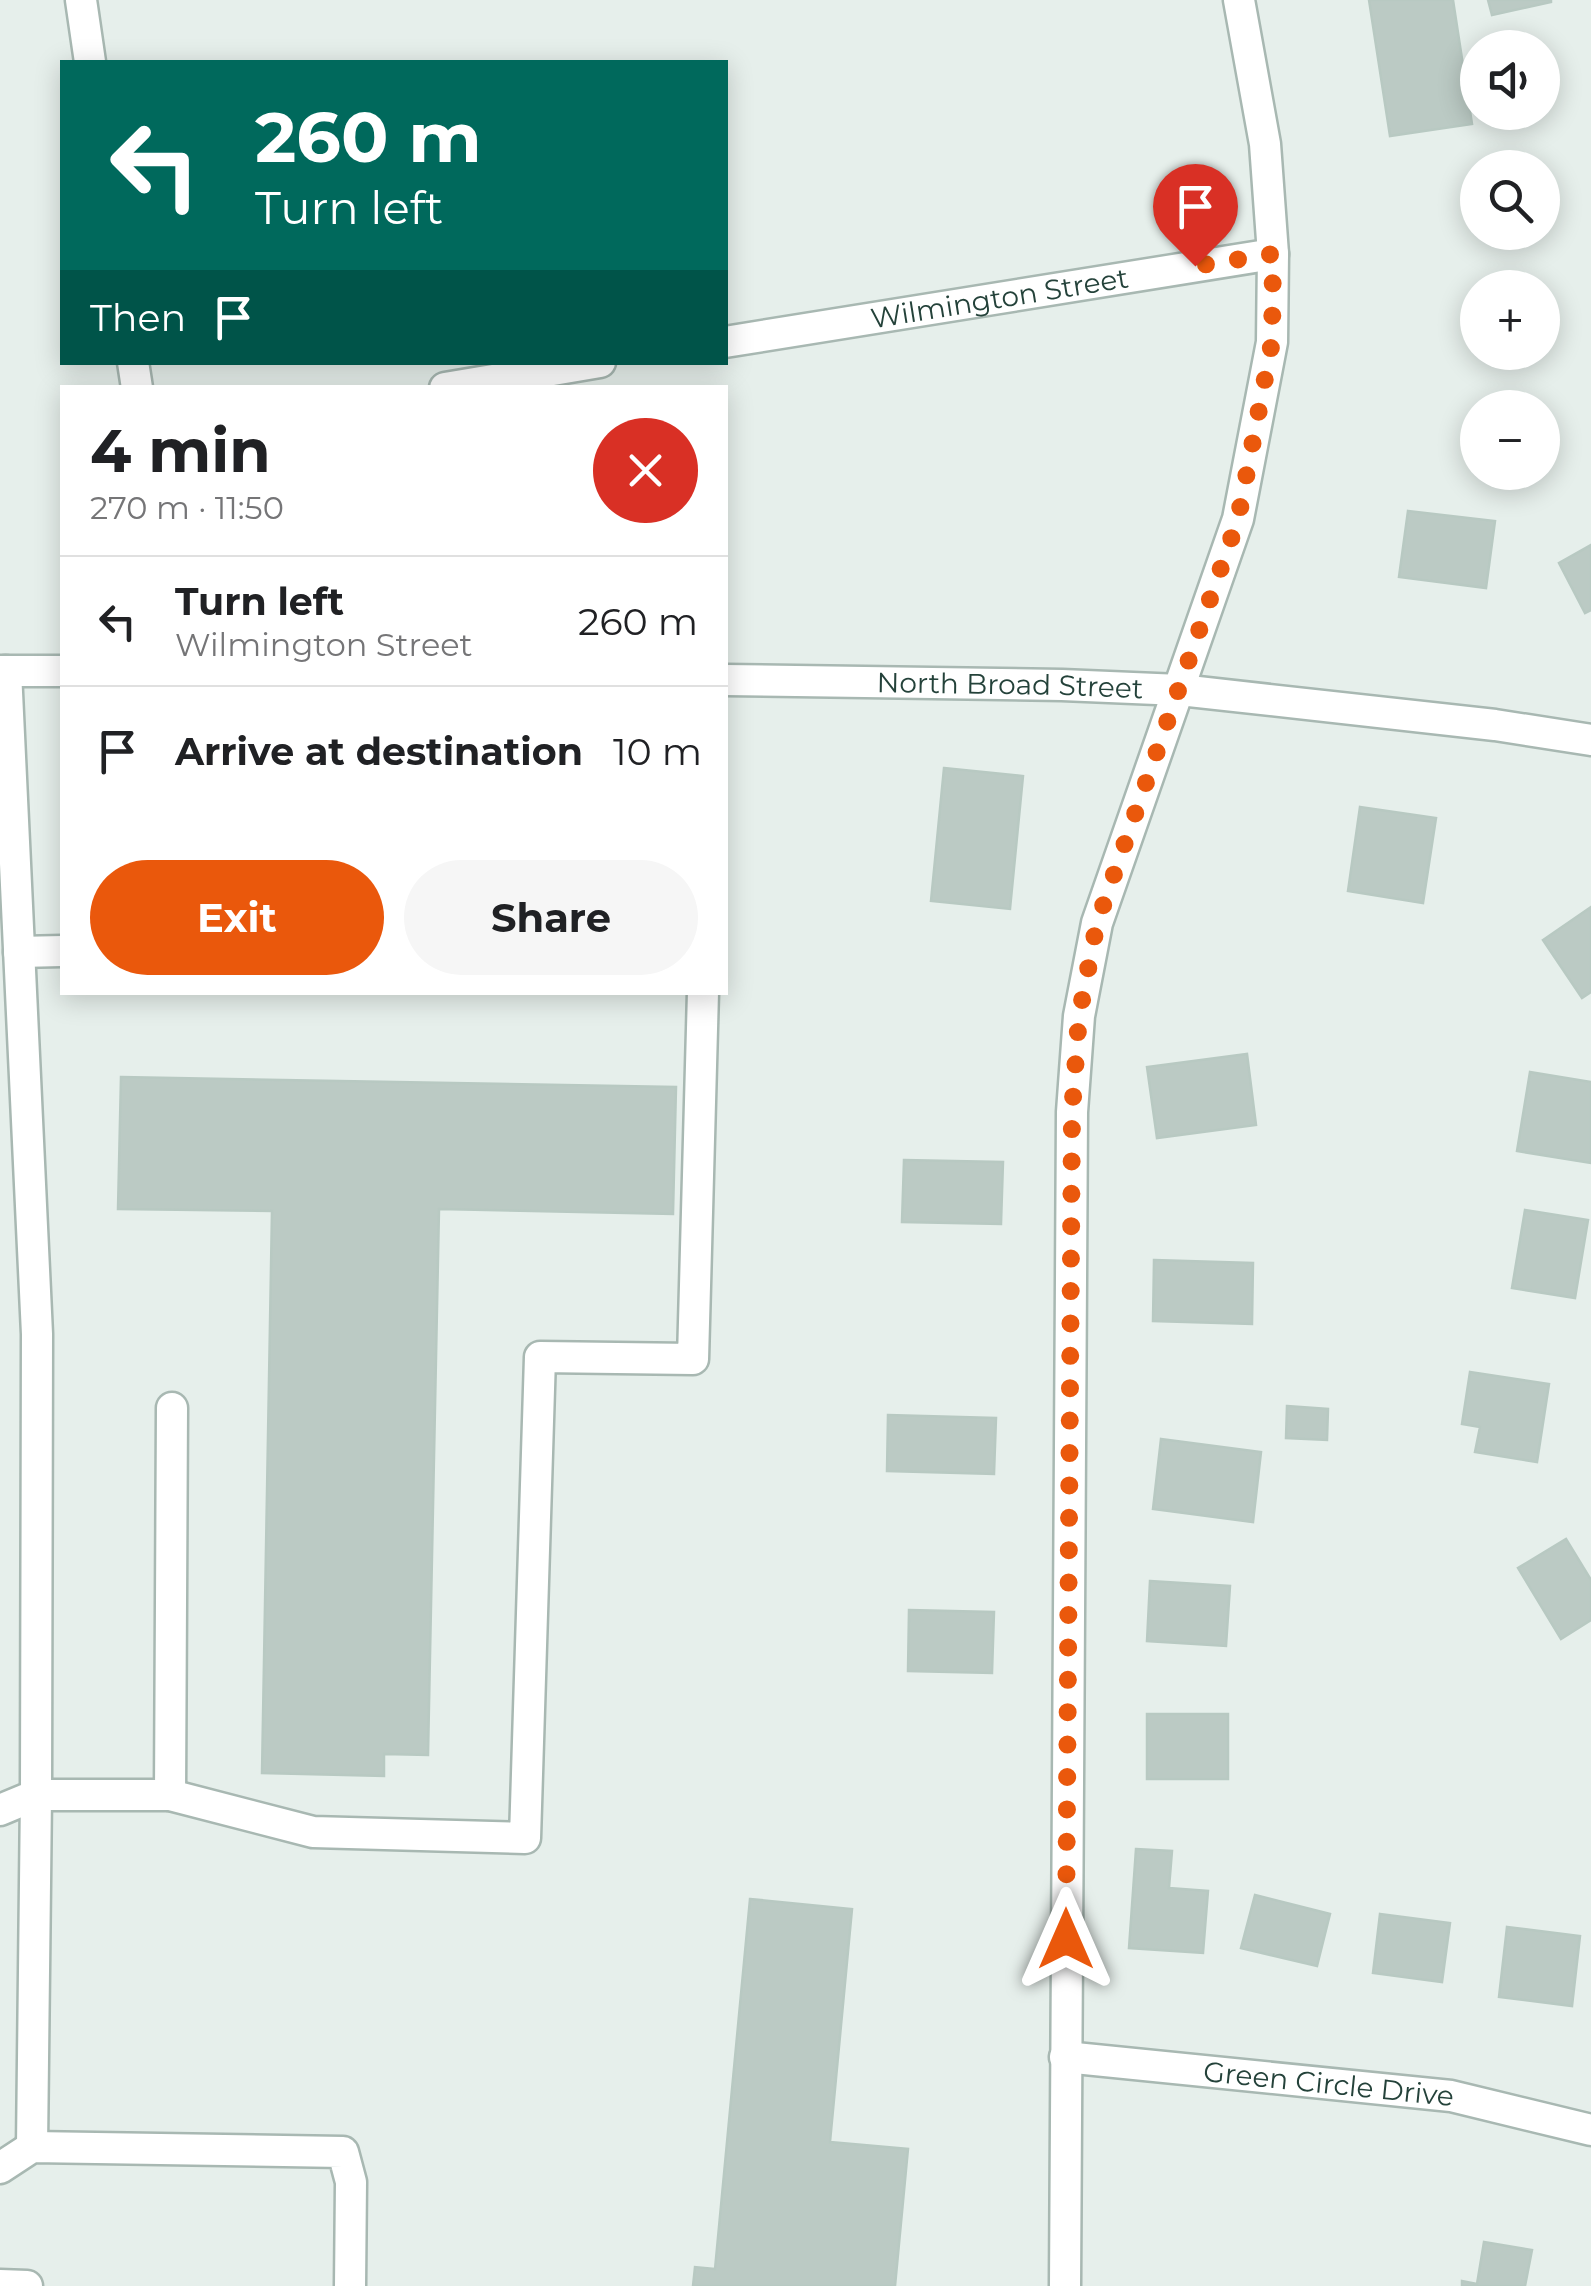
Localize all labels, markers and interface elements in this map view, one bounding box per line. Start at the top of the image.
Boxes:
map controls [1460,30,1560,490]
button: sound [1460,30,1560,130]
text: 260 m [255,94,482,180]
icon: left [90,100,220,230]
button: search [1460,150,1560,250]
pin [1153,164,1238,267]
icon: arrive [1168,179,1223,234]
text: Turn left [255,180,443,235]
street label: Wilmington Street [868,260,1131,335]
button: + [1460,270,1560,370]
icon: arrive [206,290,261,345]
text: Then [90,294,186,341]
button: − [1460,390,1560,490]
text: 4 min [90,414,271,487]
button: close [593,418,698,523]
text: 270 m · 11:50 [90,488,284,527]
text: Turn left [175,578,344,625]
icon: left [90,594,145,649]
text: 260 m [578,598,698,645]
text: Wilmington Street [175,625,473,664]
street label: North Broad Street [876,665,1144,705]
icon: arrive [90,724,145,779]
text: Arrive at destination [175,728,583,775]
text: 10 m [613,728,702,775]
button: Exit [90,860,384,975]
button: Share [404,860,698,975]
position arrow [1014,1887,1118,1991]
street label: Green Circle Drive [1202,2054,1456,2113]

